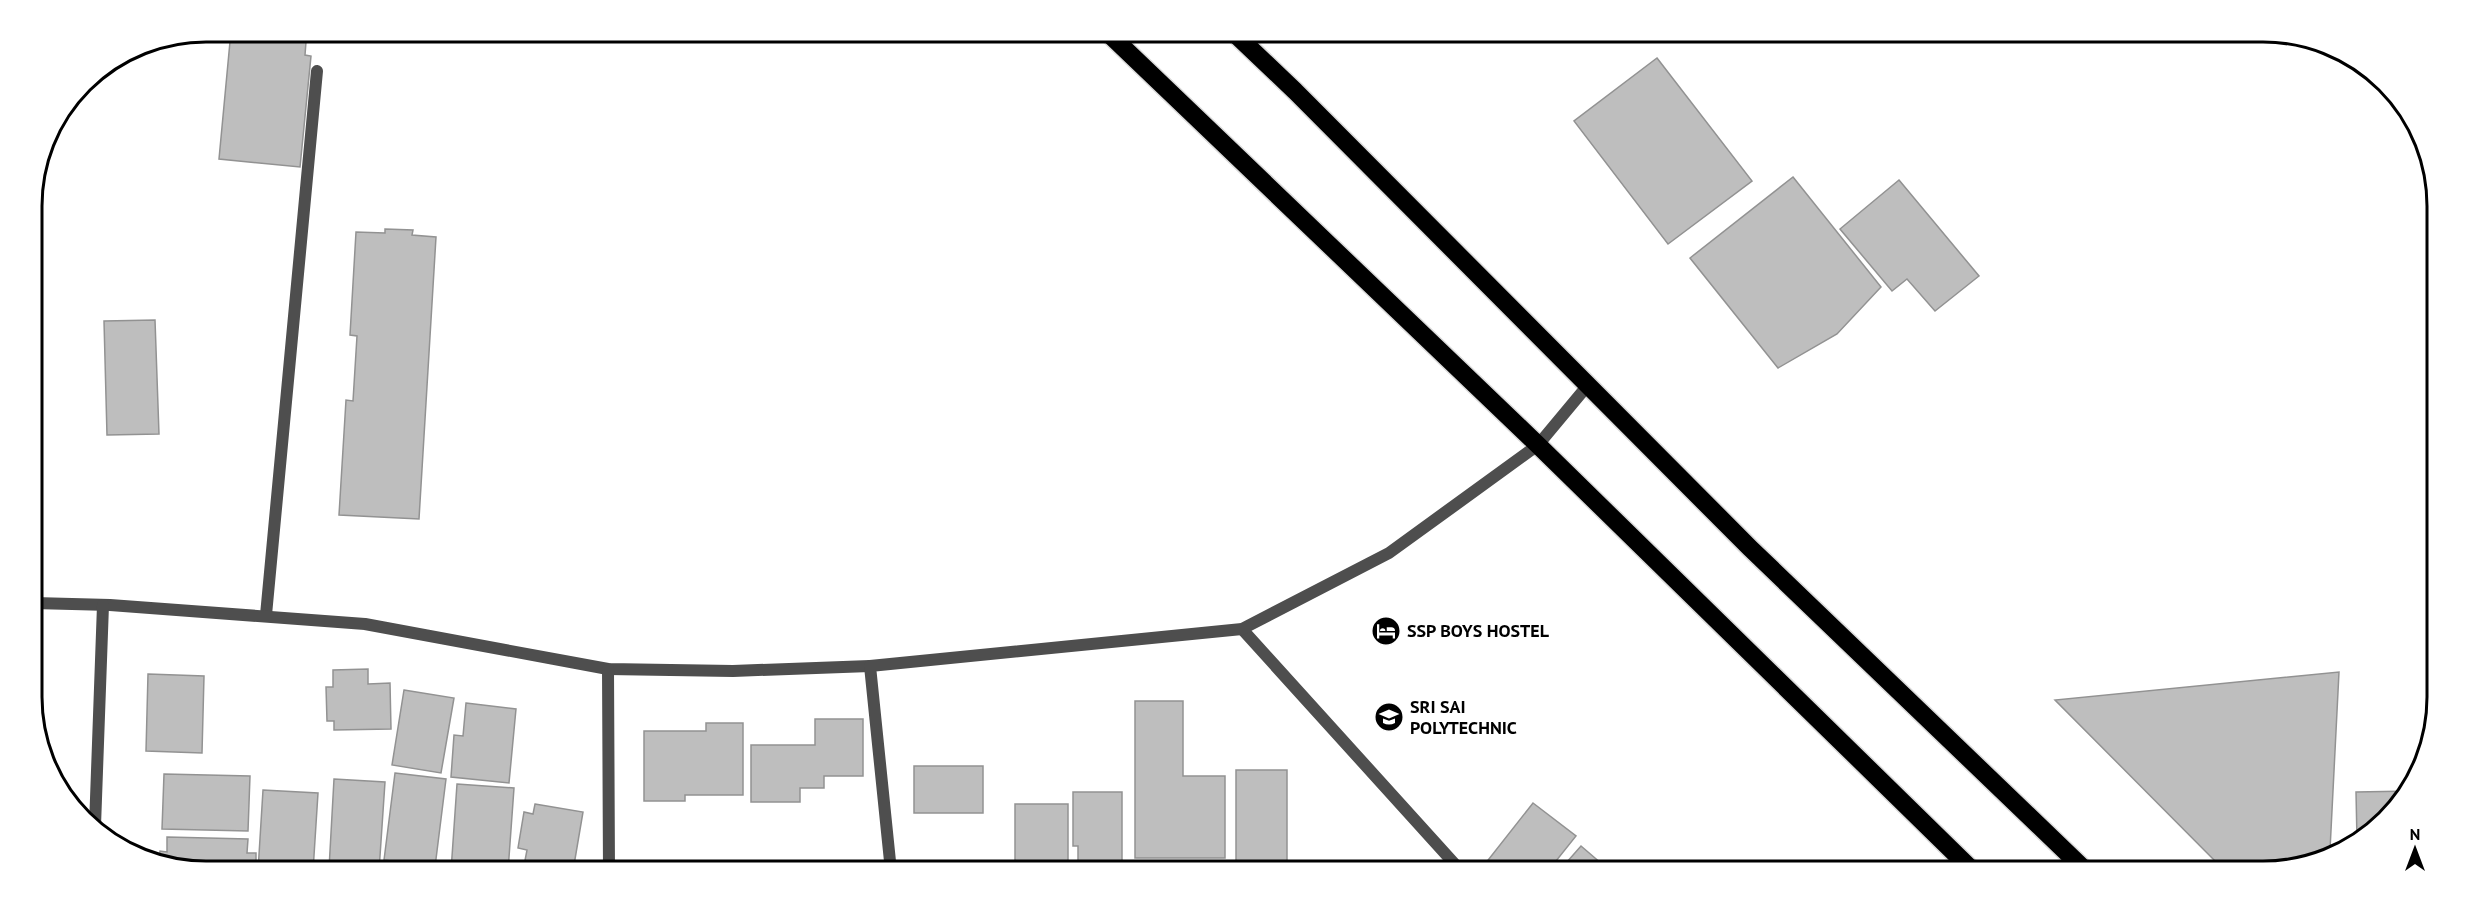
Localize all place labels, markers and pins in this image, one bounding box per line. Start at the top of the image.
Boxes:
hotel icon: SSP BOYS HOSTEL [1370,615,1402,647]
place label: SSP BOYS HOSTEL [1407,619,1550,642]
place label: SRI SAI POLYTECHNIC [1410,695,1517,739]
school or university icon: SRI SAI POLYTECHNIC [1373,701,1405,733]

